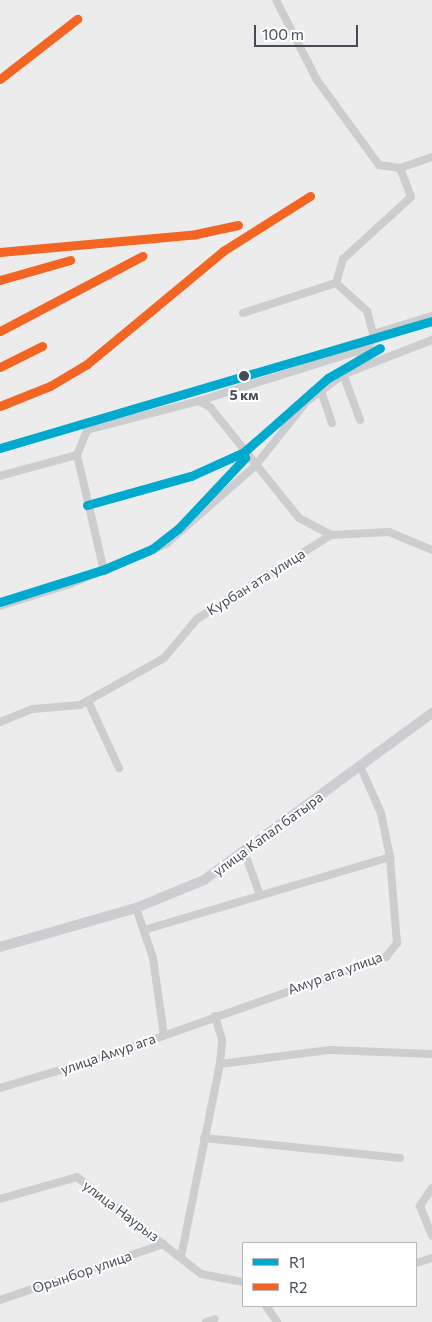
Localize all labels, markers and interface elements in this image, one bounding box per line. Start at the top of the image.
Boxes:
scale bar [257,15,361,47]
text: 100 m [262,25,304,43]
marker: 5 км [235,367,253,385]
place label: 5 км [229,387,259,403]
street label: Курбан ата улица [204,545,308,619]
street label: улица Капал батыра [210,789,326,879]
street label: Амур ага улица [285,948,385,998]
street label: улица Амур ага [58,1030,158,1078]
street label: улица Наурыз [80,1177,162,1245]
legend [242,1242,417,1307]
street label: Орынбор улица [30,1247,134,1297]
text: R1 [289,1253,305,1271]
text: R2 [289,1278,307,1296]

